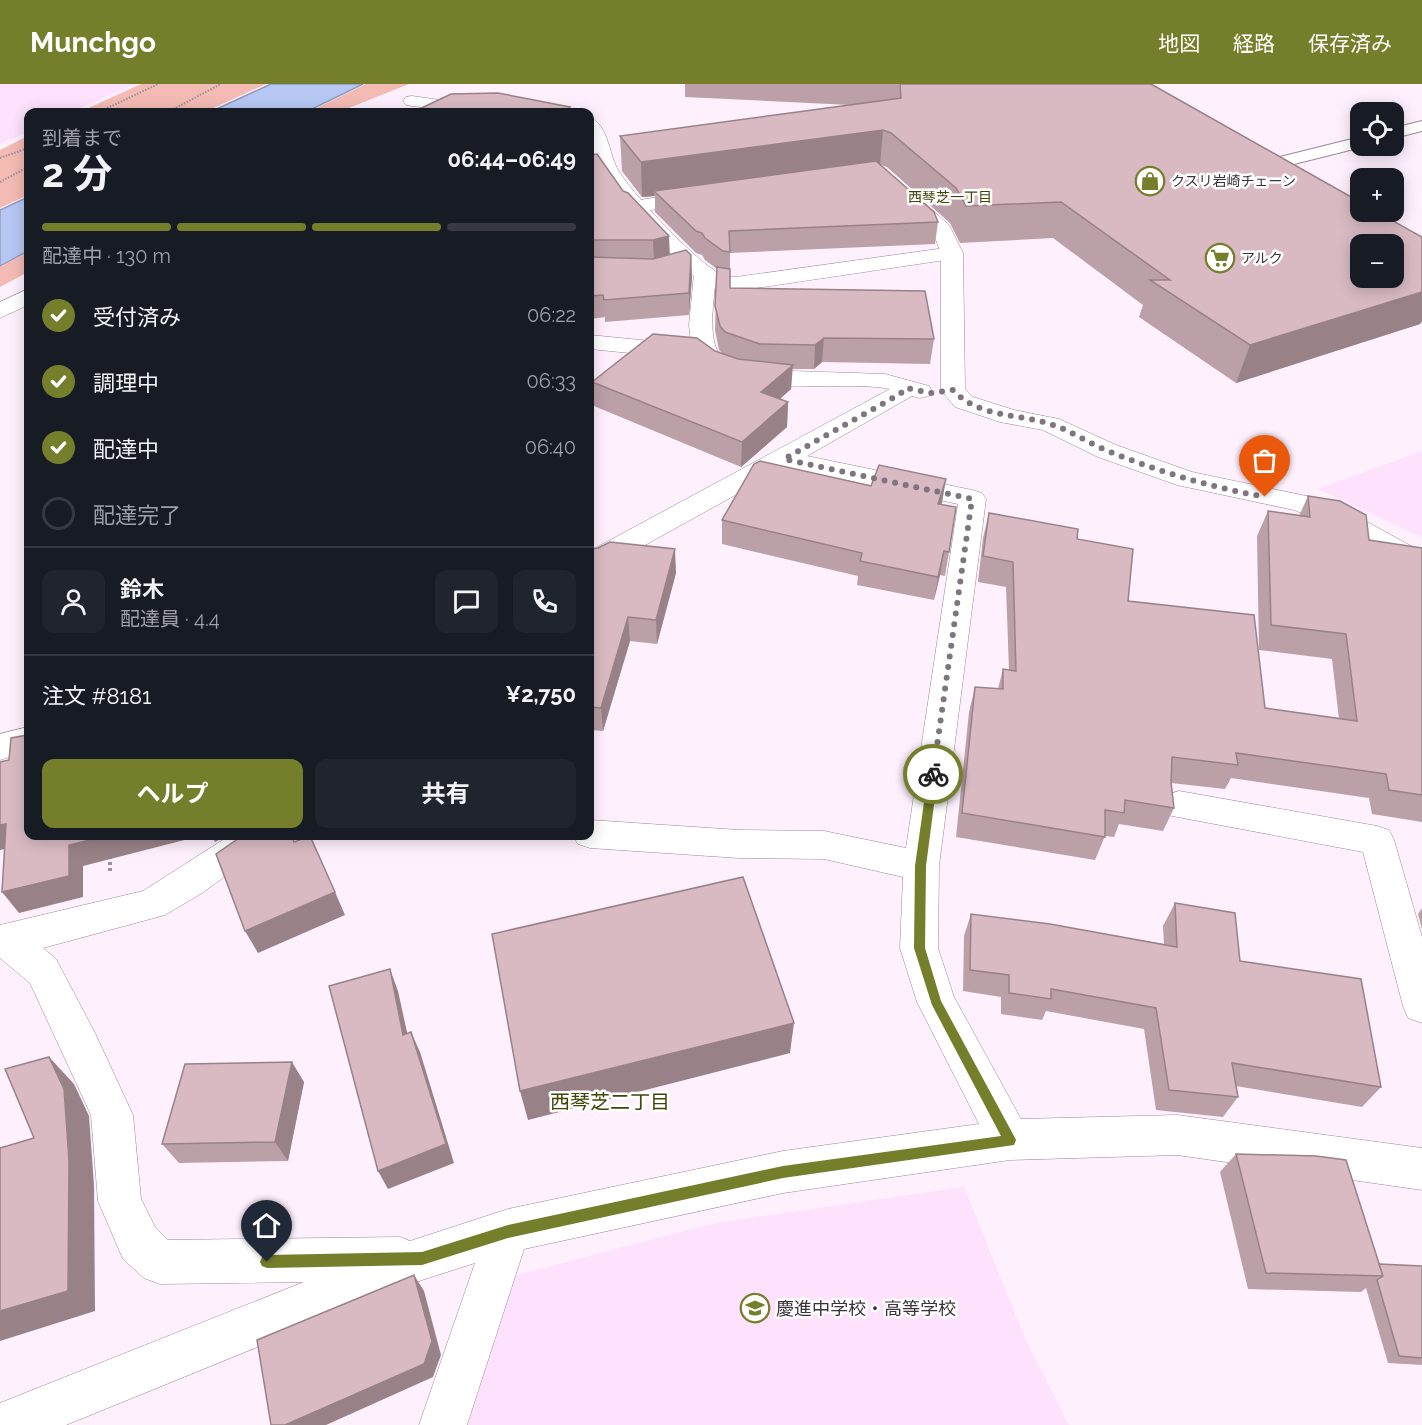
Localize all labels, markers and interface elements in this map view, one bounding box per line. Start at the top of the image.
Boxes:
text: Munchgo [30,26,156,59]
text: 地図 [1158,31,1200,56]
text: 経路 [1233,31,1275,56]
text: 保存済み [1308,31,1392,56]
map controls [1350,102,1404,288]
button: locate [1350,102,1404,156]
text: 到着まで [42,126,122,150]
text: 06:44–06:49 [447,146,576,172]
text: 2 分 [42,150,112,196]
shop icon: クスリ岩崎チェーン [1134,165,1166,197]
button: + [1350,168,1404,222]
place label: クスリ岩崎チェーン [1171,173,1296,189]
district label: 西琴芝一丁目 [908,189,992,205]
button: − [1350,234,1404,288]
supermarket icon: アルク [1204,242,1236,274]
text: 配達中 · 130 m [42,244,171,268]
place label: アルク [1241,250,1283,266]
icon: check [42,299,75,332]
text: 06:22 [527,303,576,327]
text: 受付済み [93,304,181,330]
icon: check [42,365,75,398]
text: 06:33 [527,369,576,393]
text: 調理中 [93,370,159,396]
icon: check [42,431,75,464]
text: 06:40 [525,435,576,459]
pin [1239,435,1290,497]
text: 配達中 [93,436,159,462]
icon: bag [1248,444,1281,477]
text: 配達完了 [93,502,181,528]
button: person [42,570,105,633]
button: chat [435,570,498,633]
button: phone [513,570,576,633]
text: 鈴木 [120,576,164,602]
text: 配達員 · 4.4 [120,607,220,631]
text: ¥2,750 [506,681,576,707]
text: 注文 #8181 [42,683,152,709]
courier [903,744,963,804]
icon: bike [917,758,950,791]
button: ヘルプ [42,759,303,828]
button: 共有 [315,759,576,828]
district label: 西琴芝二丁目 [550,1090,670,1114]
pin [241,1200,292,1262]
icon: home [250,1209,283,1242]
school or university icon: 慶進中学校・高等学校 [739,1292,771,1324]
place label: 慶進中学校・高等学校 [776,1298,956,1319]

